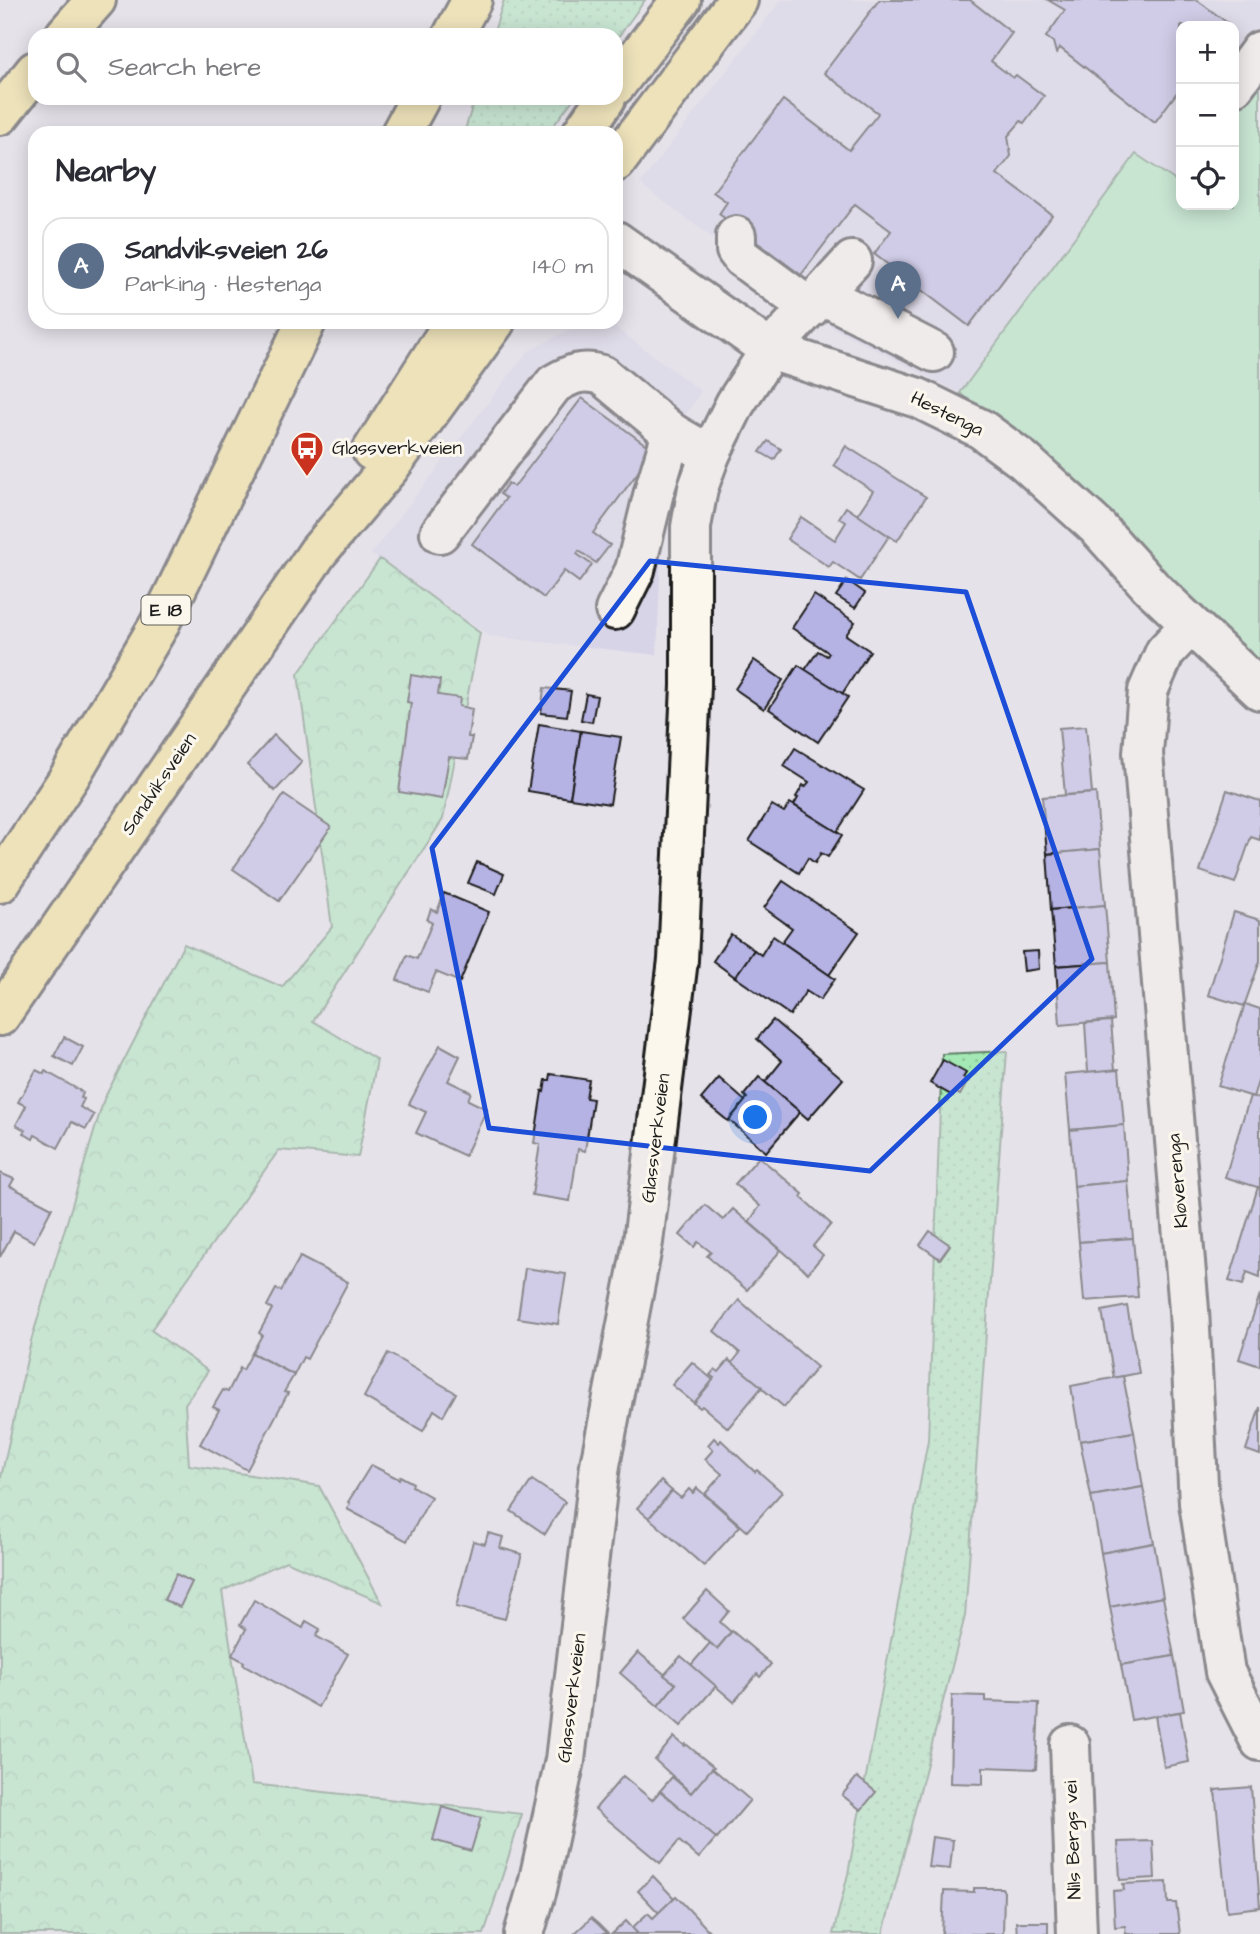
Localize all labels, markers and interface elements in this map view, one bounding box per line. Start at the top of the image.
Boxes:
map controls [1176,21,1239,210]
button: + [1176,21,1239,84]
search box [28,28,623,105]
icon: search [52,48,90,86]
text: Search here [108,49,261,85]
button: − [1176,84,1239,147]
button: locate [1176,147,1239,210]
text: Nearby [56,151,156,193]
text: Sandviksveien 26 [125,232,328,268]
text: A [74,250,88,282]
text: 140 m [533,250,593,282]
pin: A [875,261,921,319]
text: Parking · Hestenga [125,268,321,300]
street label: Hestenga [905,385,988,444]
bus stop icon: Glassverkveien [288,429,326,478]
place label: Glassverkveien [332,435,462,462]
road number: E 18 [142,596,190,624]
street label: Sandviksveien [115,728,203,840]
street label: Glassverkveien [635,1072,677,1204]
your location [738,1100,772,1134]
street label: Kløverenga [1160,1132,1197,1230]
street label: Glassverkveien [551,1632,593,1764]
street label: Nils Bergs vei [1057,1780,1090,1900]

